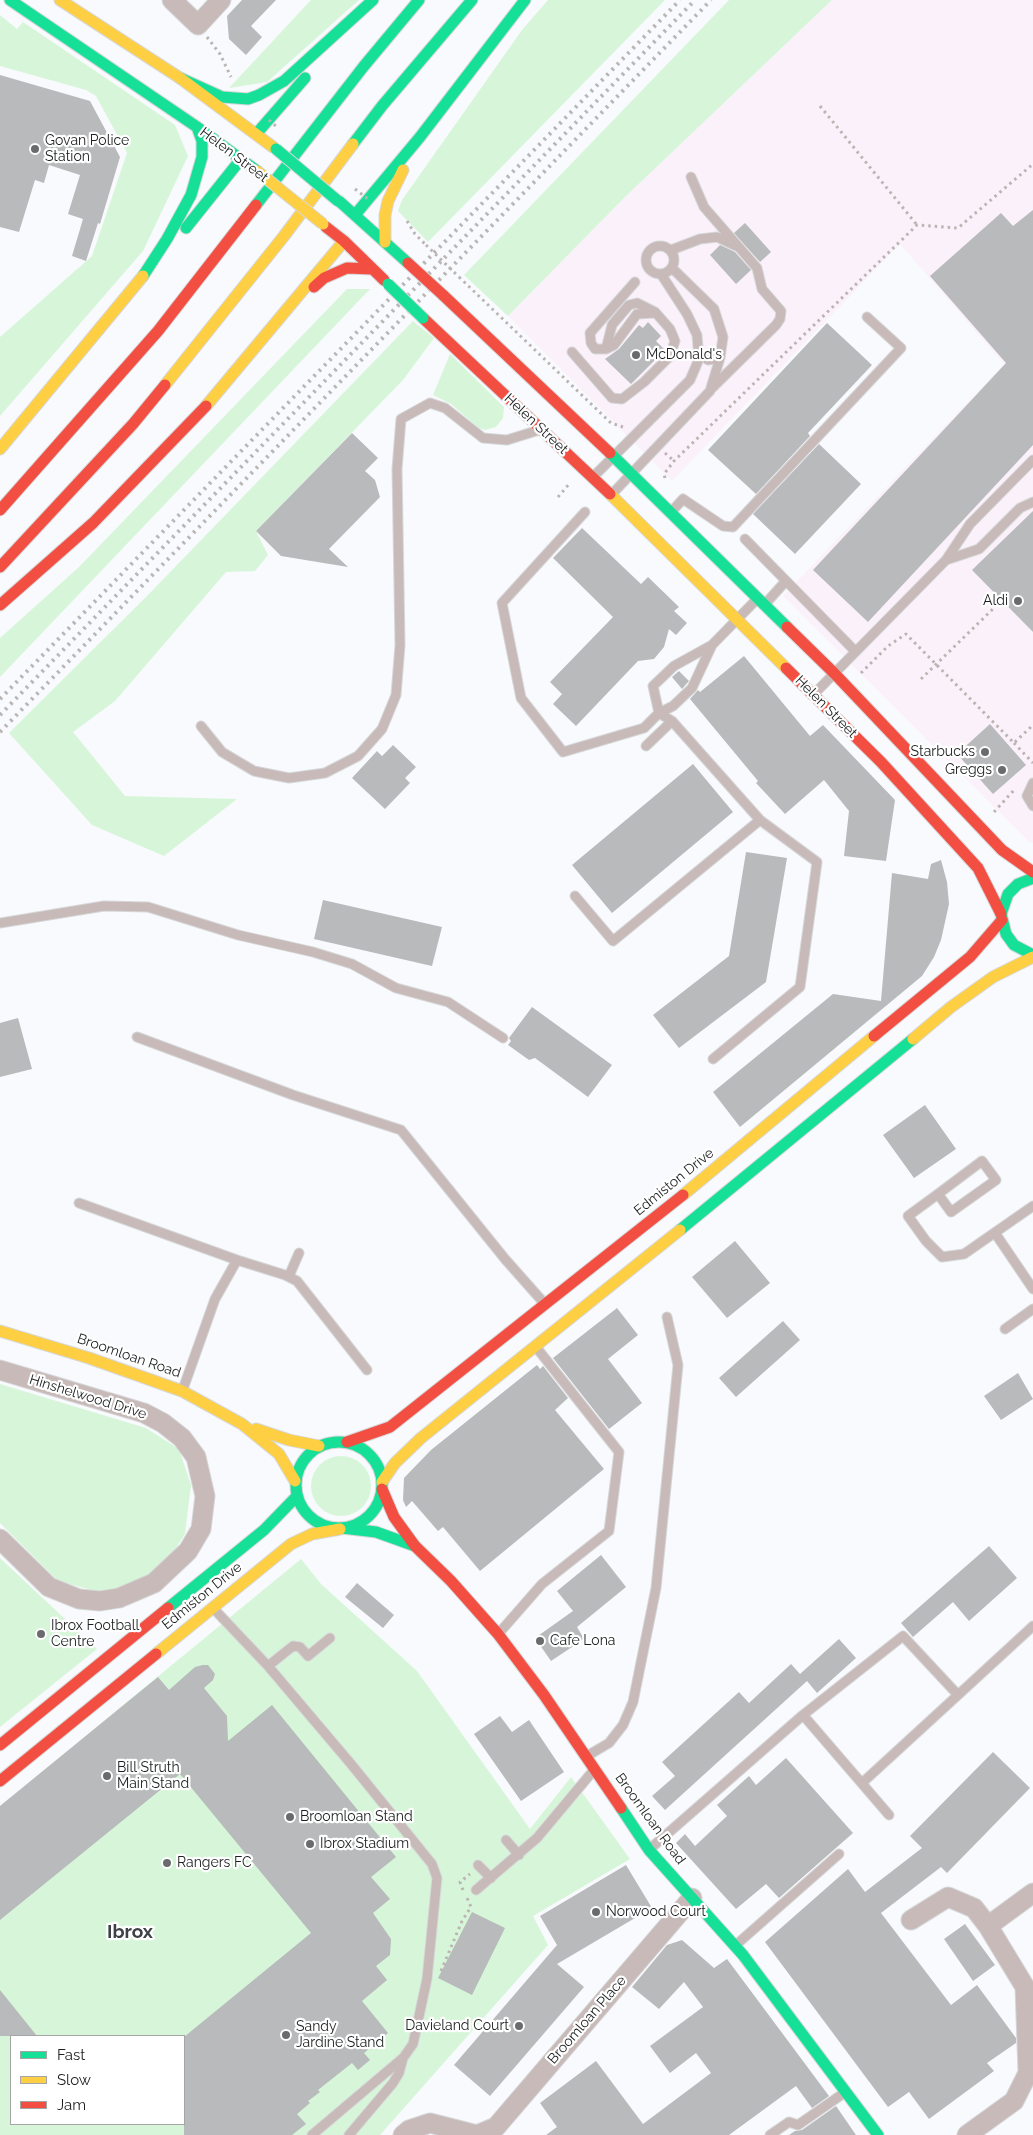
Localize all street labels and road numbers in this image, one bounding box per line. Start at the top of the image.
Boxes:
street label: Helen Street [197,124,271,186]
street label: Helen Street [501,390,571,458]
street label: Helen Street [791,672,861,742]
street label: Edmiston Drive [631,1145,717,1219]
street label: Broomloan Road [75,1330,183,1382]
street label: Hinshelwood Drive [27,1371,149,1423]
street label: Edmiston Drive [159,1559,245,1633]
street label: Broomloan Road [611,1770,689,1868]
street label: Broomloan Place [544,1973,630,2067]

